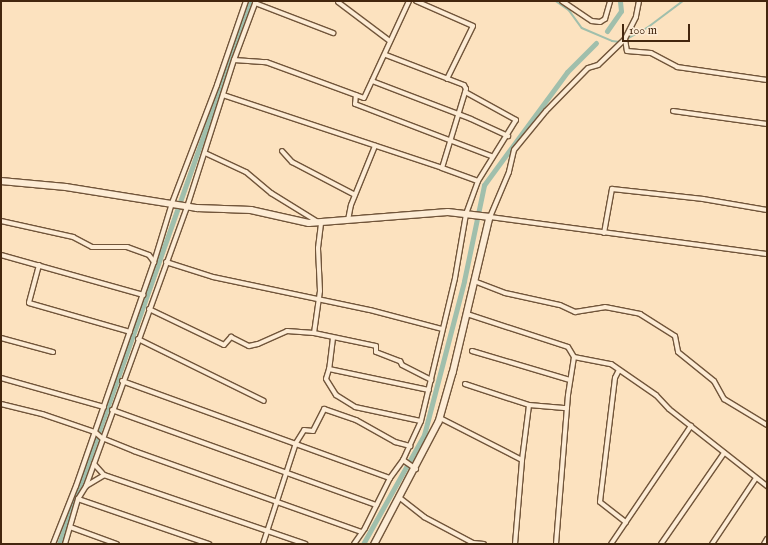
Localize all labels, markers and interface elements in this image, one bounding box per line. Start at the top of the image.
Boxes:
scale bar [624,16,692,42]
text: 100 m [629,23,657,38]

